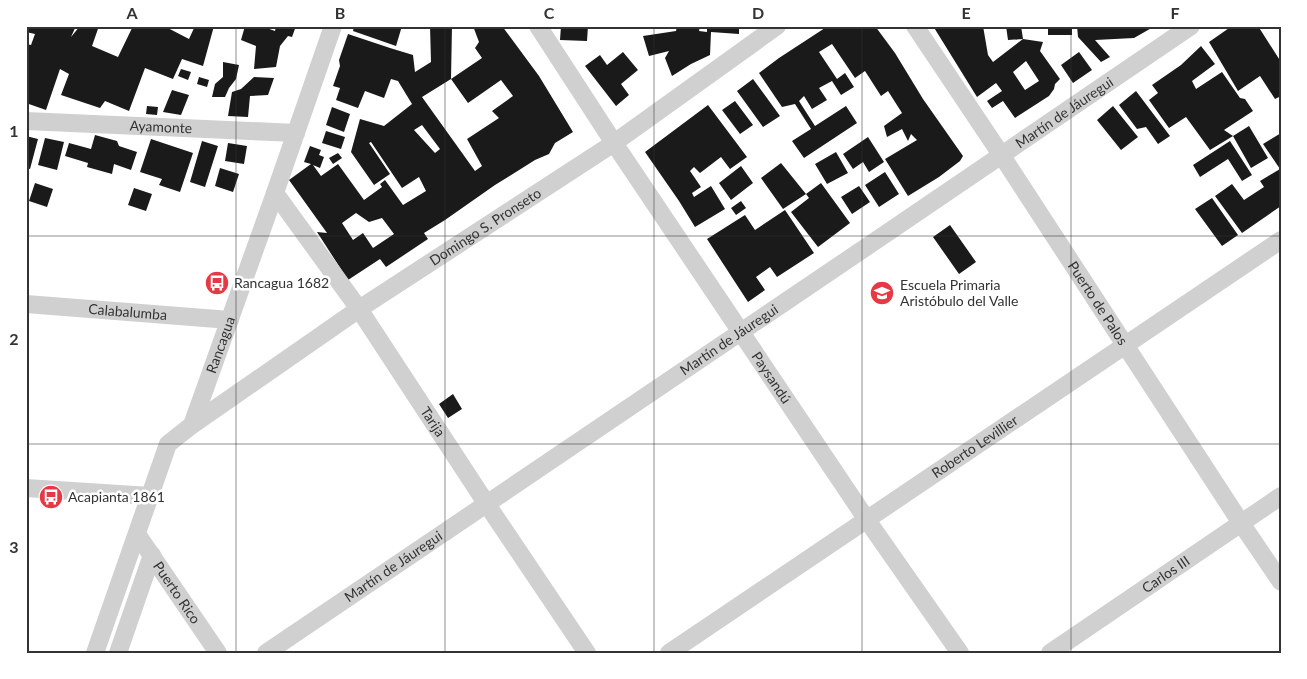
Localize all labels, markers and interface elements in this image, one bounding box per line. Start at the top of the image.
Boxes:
text: A [125,3,138,22]
text: B [335,3,345,22]
text: C [544,3,555,22]
text: D [752,3,764,22]
text: E [961,3,971,22]
text: F [1170,3,1180,22]
street label: Martín de Jáuregui [1012,73,1116,152]
street label: Ayamonte [129,117,192,136]
text: 1 [9,121,19,140]
street label: Domingo S. Pronseto [426,184,544,269]
street label: Puerto de Palos [1065,258,1132,348]
bus stop icon: Rancagua 1682 [204,270,230,296]
place label: Rancagua 1682 [234,274,329,291]
place label: Escuela Primaria Aristóbulo del Valle [900,276,1018,309]
school or university icon: Escuela Primaria Aristóbulo del Valle [869,280,895,306]
street label: Calabalumba [88,300,168,323]
street label: Martín de Jáuregui [677,300,781,378]
street label: Rancagua [202,314,238,376]
text: 2 [9,329,19,348]
street label: Paysandú [748,348,795,406]
street label: Tarija [417,403,449,440]
street label: Roberto Levillier [928,411,1021,481]
bus stop icon: Acapianta 1861 [38,484,64,510]
place label: Acapianta 1861 [68,488,165,505]
street label: Martín de Jáuregui [341,527,445,605]
text: 3 [9,537,19,556]
street label: Carlos III [1138,552,1193,596]
street label: Puerto Rico [150,558,205,627]

